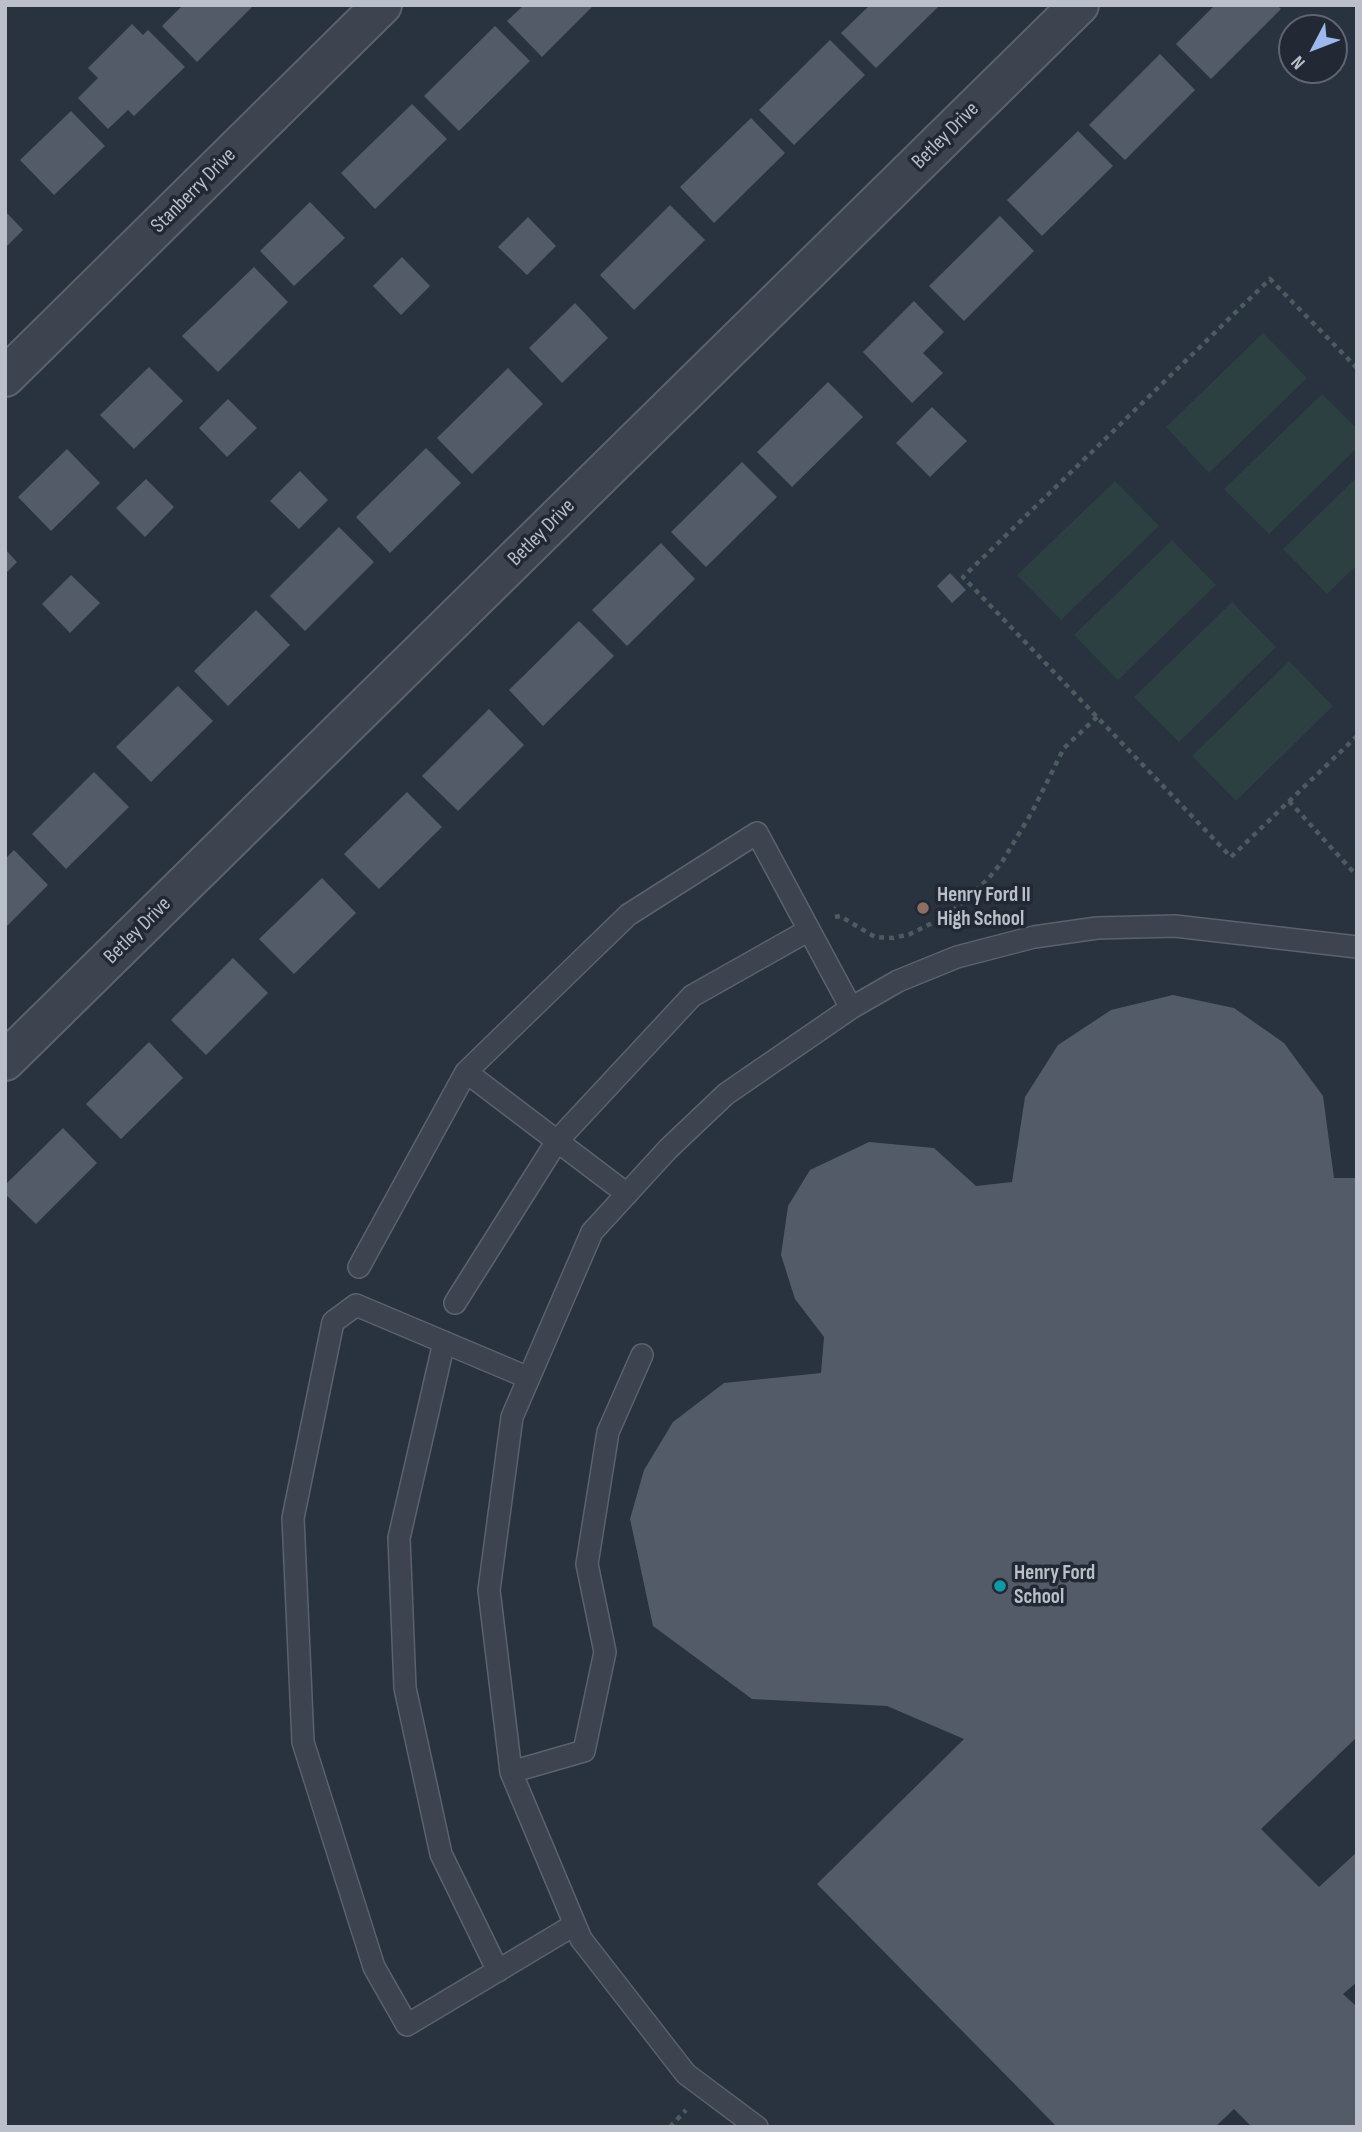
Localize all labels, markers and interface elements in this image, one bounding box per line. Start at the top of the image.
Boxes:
north arrow [1278,14,1348,84]
text: N [1287,51,1310,74]
street label: Betley Drive [907,97,985,175]
street label: Stanberry Drive [146,143,242,239]
street label: Betley Drive [503,494,581,572]
place label: Henry Ford II High School [937,883,1031,933]
street label: Betley Drive [99,892,177,970]
marker: Henry Ford II High School [915,900,931,916]
place label: Henry Ford School [1014,1561,1095,1611]
marker: Henry Ford School [992,1578,1008,1594]

